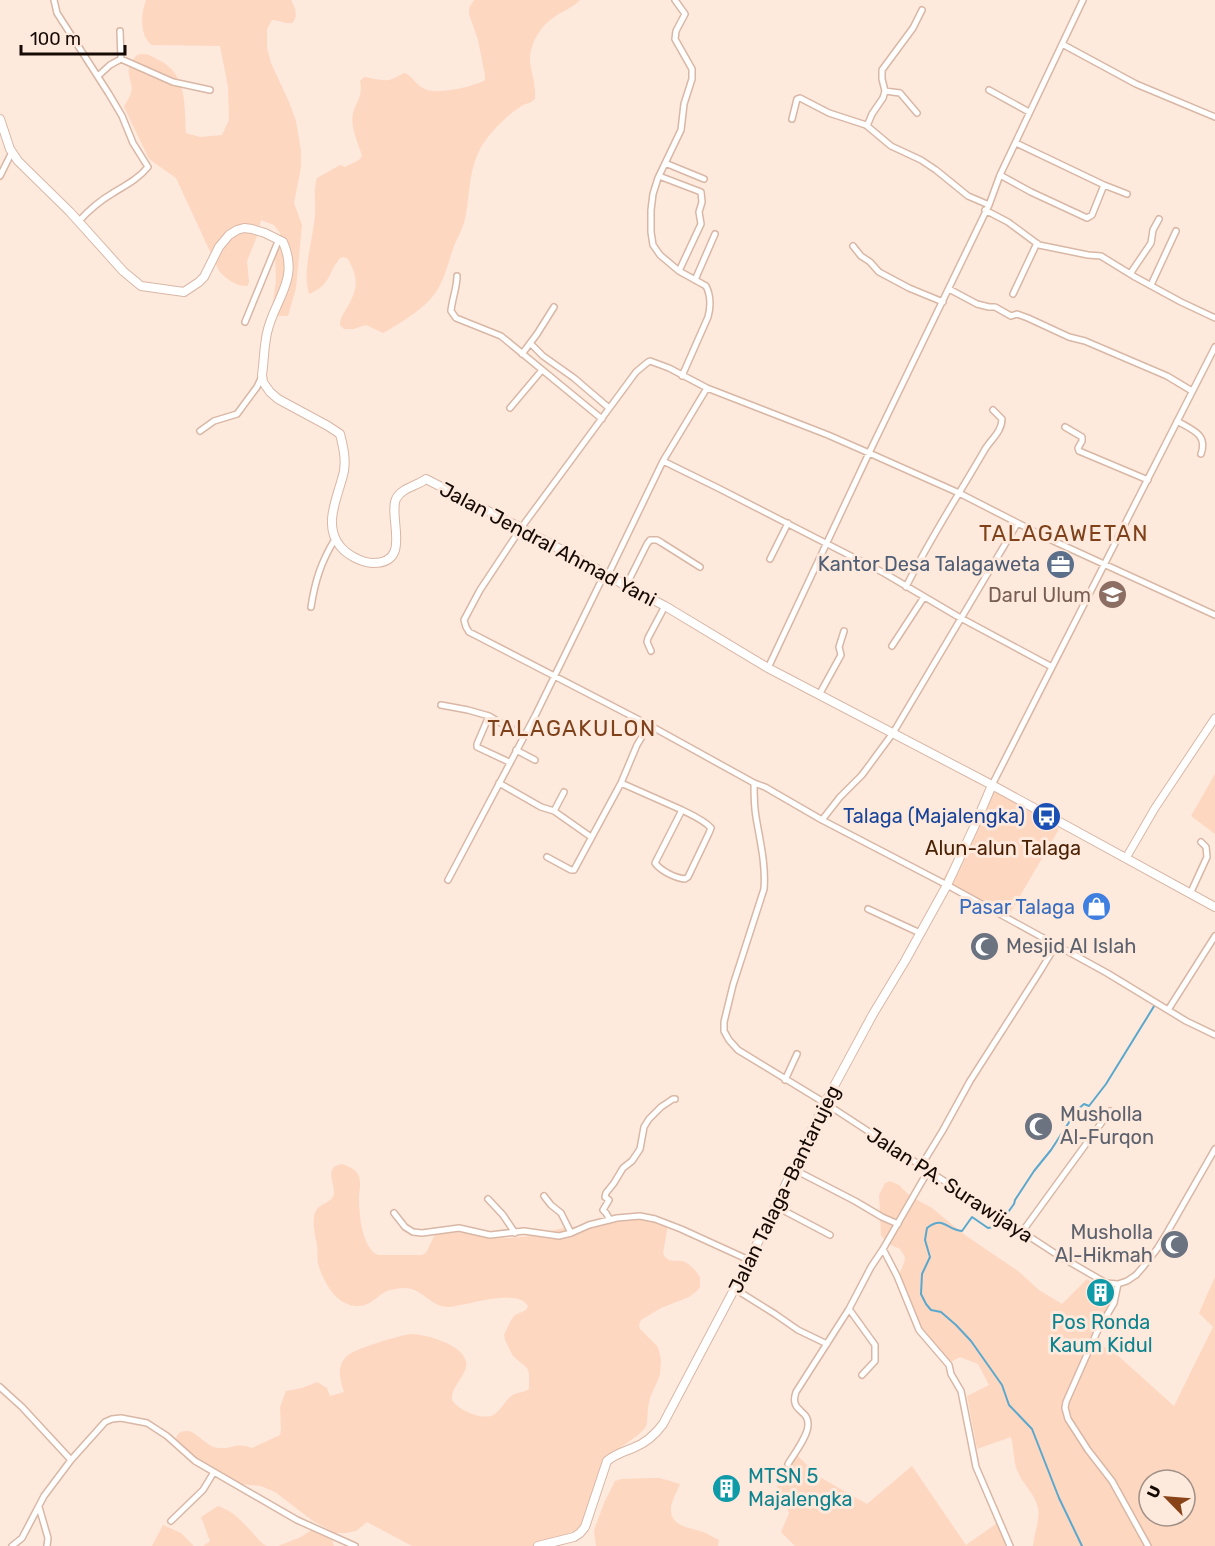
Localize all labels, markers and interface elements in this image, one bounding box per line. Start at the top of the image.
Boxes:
scale bar [21,18,124,56]
text: 100 m [30,28,81,50]
street label: Jalan Jendral Ahmad Yani [436,477,660,611]
district label: TALAGAWETAN [979,520,1149,547]
office icon: Kantor Desa Talagaweta [1045,548,1077,580]
place label: Kantor Desa Talagaweta [818,552,1040,576]
school or university icon: Darul Ulum [1096,579,1128,611]
place label: Darul Ulum [988,583,1091,607]
district label: TALAGAKULON [487,715,657,742]
bus stop icon: Talaga (Majalengka) [1030,800,1062,832]
place label: Talaga (Majalengka) [843,804,1025,828]
park label: Alun-alun Talaga [925,836,1081,860]
shop icon: Pasar Talaga [1080,891,1112,923]
place label: Pasar Talaga [959,895,1075,919]
mosque icon: Mesjid Al Islah [969,930,1001,962]
place label: Mesjid Al Islah [1006,934,1136,958]
street label: Jalan Talaga-Bantarujeg [723,1081,845,1297]
place label: Musholla Al-Furqon [1060,1102,1154,1149]
mosque icon: Musholla Al-Furqon [1023,1110,1055,1142]
street label: Jalan PA. Surawijaya [862,1122,1038,1248]
place label: Musholla Al-Hikmah [1055,1220,1153,1267]
mosque icon: Musholla Al-Hikmah [1158,1228,1190,1260]
building icon: Pos Ronda Kaum Kidul [1085,1276,1117,1308]
place label: Pos Ronda Kaum Kidul [1049,1310,1153,1357]
place label: MTSN 5 Majalengka [748,1464,853,1511]
north arrow [1137,1468,1197,1528]
building icon: MTSN 5 Majalengka [711,1472,743,1504]
text: U [1143,1483,1165,1501]

